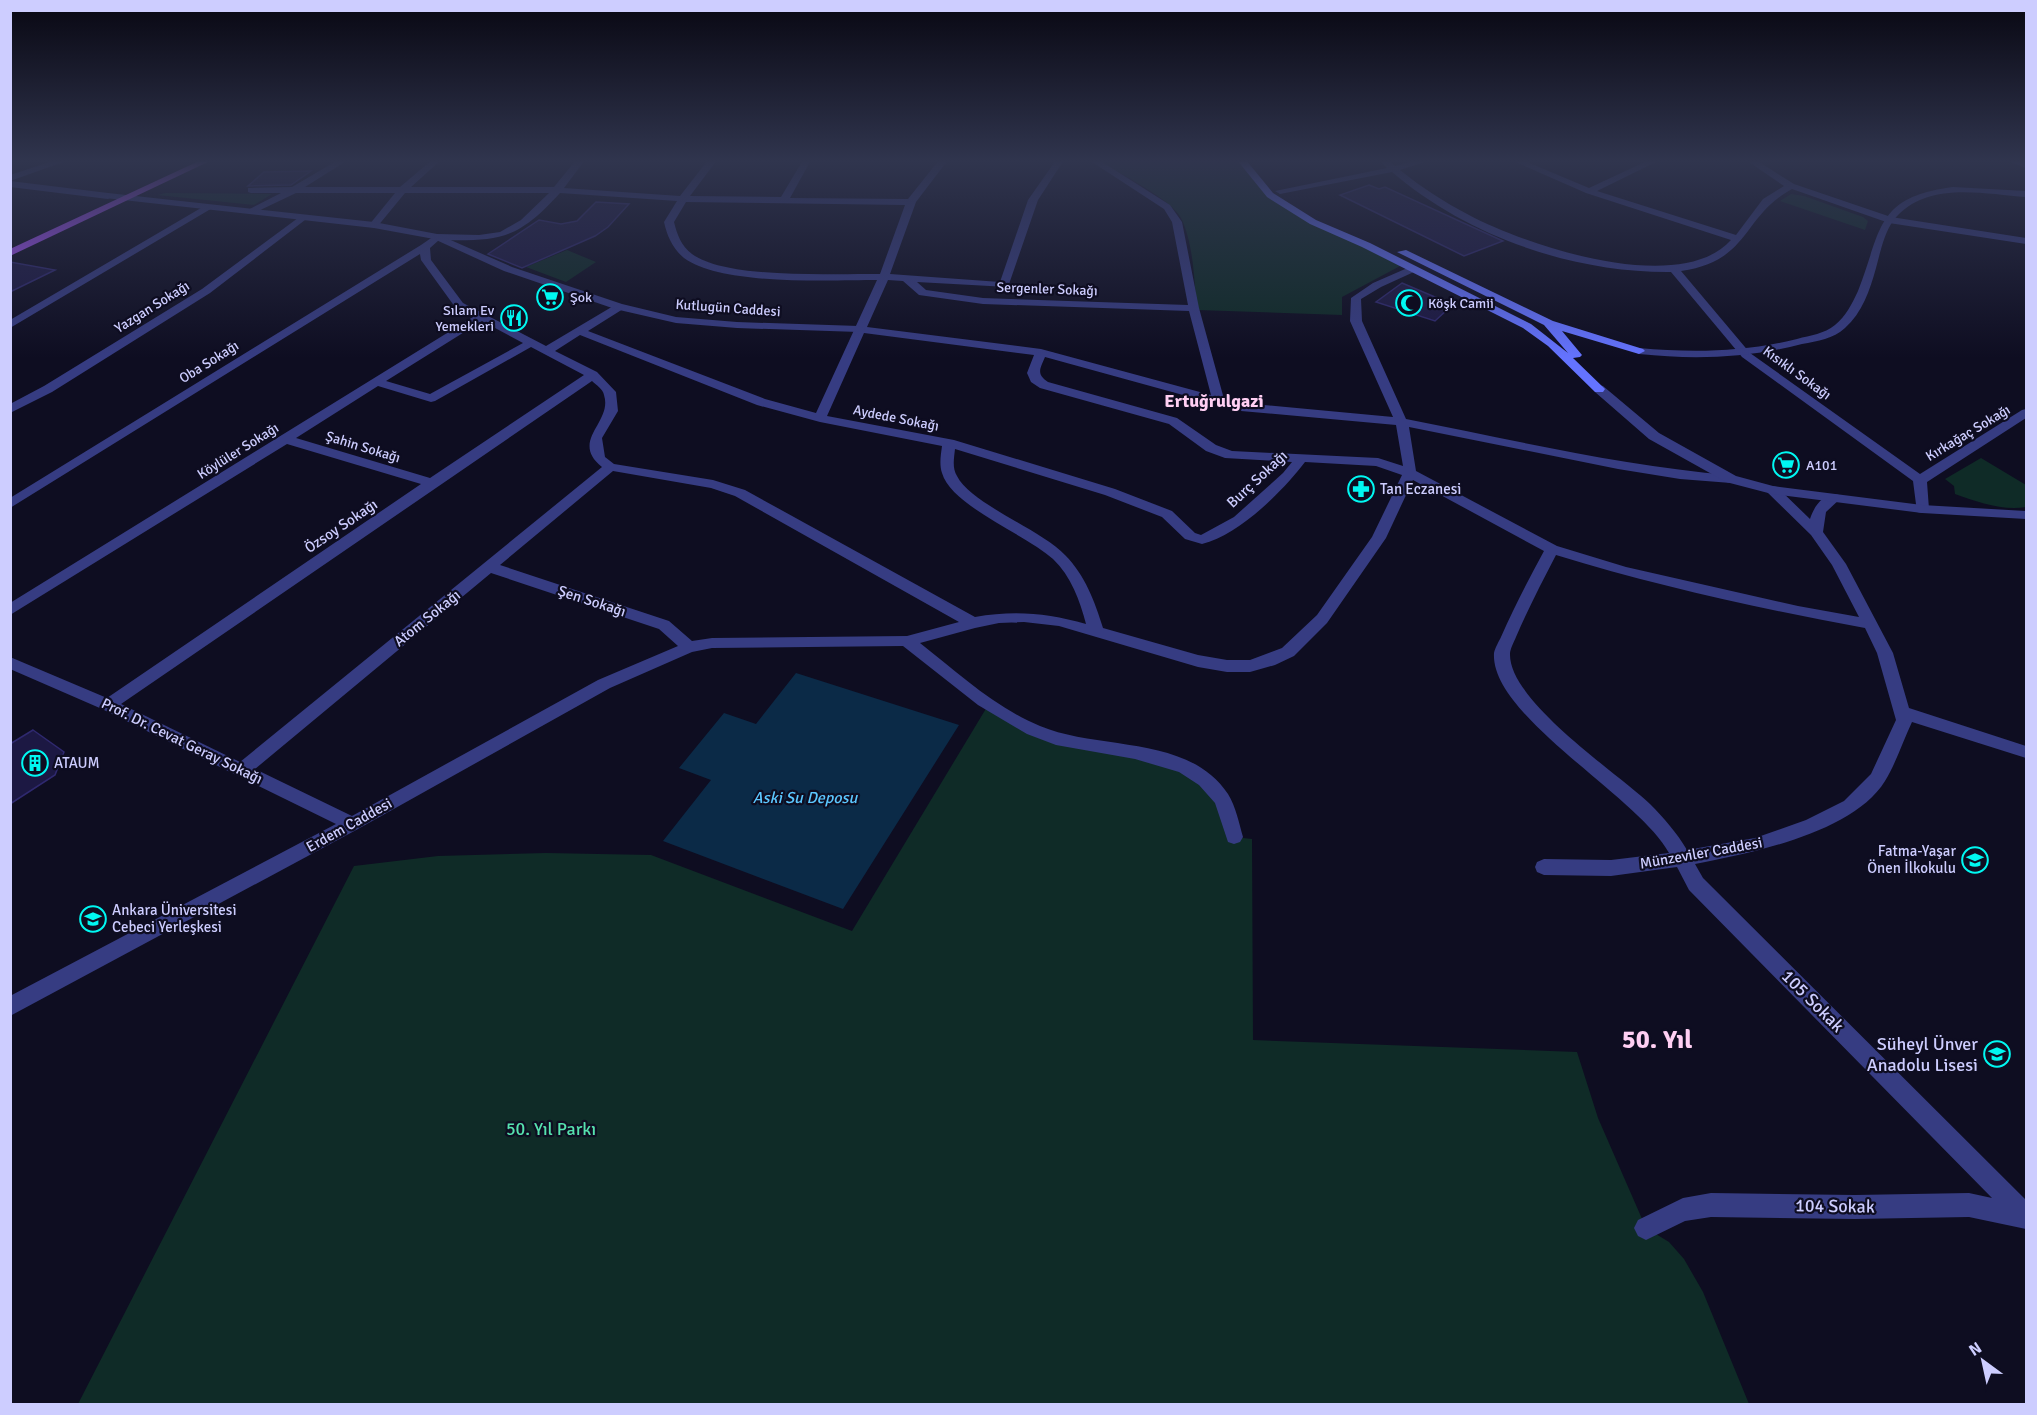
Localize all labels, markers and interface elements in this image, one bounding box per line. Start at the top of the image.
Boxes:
street label: Yazgan Sokağı [111,277,193,337]
street label: Sergenler Sokağı [996,279,1098,299]
supermarket icon: Şok [535,282,565,312]
mosque icon: Köşk Camii [1394,288,1424,318]
place label: Şok [570,289,592,306]
place label: Köşk Camii [1428,295,1494,312]
street label: Kutlugün Caddesi [675,296,781,320]
place label: Sılam Ev Yemekleri [436,302,495,335]
restaurant icon: Sılam Ev Yemekleri [499,303,529,333]
street label: Oba Sokağı [176,337,242,387]
street label: Kısıklı Sokağı [1760,343,1834,403]
district label: Ertuğrulgazi [1164,390,1264,412]
street label: Aydede Sokağı [852,401,940,435]
street label: Kırkağaç Sokağı [1923,401,2013,465]
street label: Köylüler Sokağı [194,419,282,483]
street label: Şahin Sokağı [324,428,402,466]
street label: Burç Sokağı [1223,446,1291,512]
supermarket icon: A101 [1771,450,1801,480]
place label: A101 [1806,457,1837,474]
pharmacy icon: Tan Eczanesi [1346,474,1376,504]
place label: Tan Eczanesi [1380,480,1461,498]
street label: Özsoy Sokağı [301,495,381,557]
street label: Şen Sokağı [556,582,628,620]
street label: Atom Sokağı [390,586,464,650]
street label: Prof. Dr. Cevat Geray Sokağı [98,694,266,788]
building icon: ATAUM [20,748,50,778]
place label: ATAUM [54,754,100,772]
water label: Aski Su Deposu [753,788,859,808]
street label: Erdem Caddesi [303,794,395,856]
street label: Münzeviler Caddesi [1638,833,1764,873]
place label: Fatma-Yaşar Önen İlkokulu [1867,842,1956,877]
school or university icon: Fatma-Yaşar Önen İlkokulu [1960,845,1990,875]
place label: Ankara Üniversitesi Cebeci Yerleşkesi [112,901,236,936]
school or university icon: Ankara Üniversitesi Cebeci Yerleşkesi [78,904,108,934]
street label: 105 Sokak [1777,965,1849,1037]
district label: 50. Yıl [1622,1024,1692,1056]
place label: Süheyl Ünver Anadolu Lisesi [1867,1033,1978,1076]
school or university icon: Süheyl Ünver Anadolu Lisesi [1982,1039,2012,1069]
park label: 50. Yıl Parkı [506,1118,596,1140]
street label: 104 Sokak [1795,1194,1875,1218]
north arrow [1953,1331,2013,1391]
text: N [1965,1338,1985,1361]

